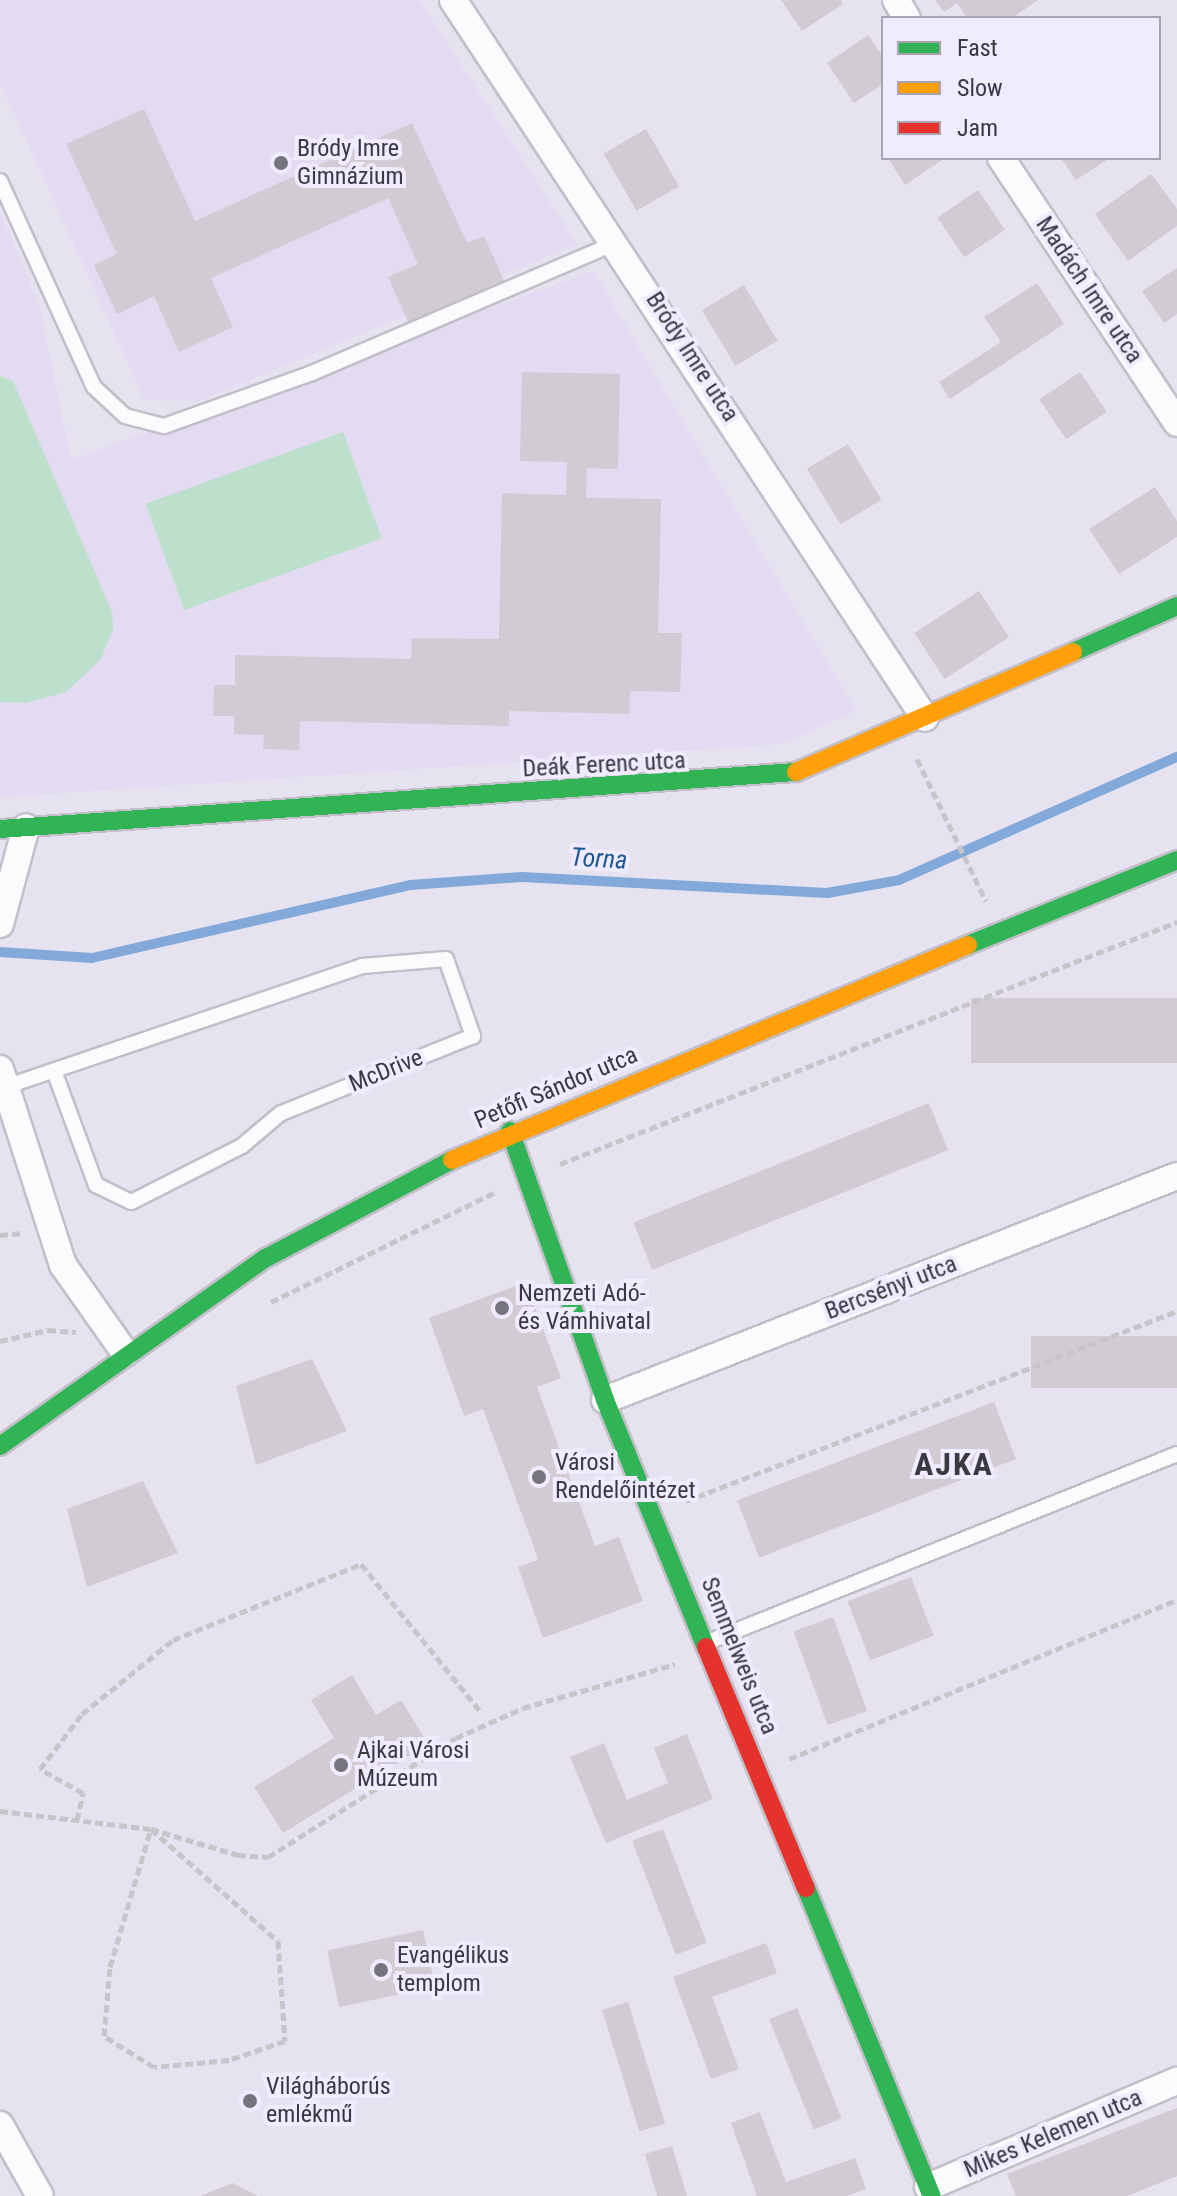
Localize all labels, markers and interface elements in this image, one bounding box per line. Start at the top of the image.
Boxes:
legend [881,16,1161,160]
text: Fast [957,34,998,62]
text: Slow [957,74,1003,102]
text: Jam [957,114,998,142]
place label: Bródy Imre Gimnázium [297,135,404,191]
marker: Bródy Imre Gimnázium [272,154,290,172]
street label: Madách Imre utca [1029,211,1149,369]
street label: Bródy Imre utca [639,287,745,427]
street label: Deák Ferenc utca [522,746,686,784]
water label: Torna [570,842,628,876]
street label: Petőfi Sándor utca [470,1041,642,1135]
street label: McDrive [345,1043,427,1099]
street label: Bercsényi utca [821,1250,961,1326]
place label: Nemzeti Adó- és Vámhivatal [518,1280,651,1336]
marker: Nemzeti Adó- és Vámhivatal [493,1299,511,1317]
district label: AJKA [914,1445,994,1483]
place label: Városi Rendelőintézet [555,1449,696,1505]
marker: Városi Rendelőintézet [530,1468,548,1486]
street label: Semmelweis utca [694,1573,784,1739]
place label: Ajkai Városi Múzeum [357,1737,470,1793]
marker: Ajkai Városi Múzeum [332,1756,350,1774]
place label: Evangélikus templom [397,1942,509,1998]
marker: Evangélikus templom [372,1961,390,1979]
place label: Világháborús emlékmű [266,2073,391,2129]
street label: Mikes Kelemen utca [960,2084,1146,2184]
marker: Világháborús emlékmű [241,2092,259,2110]

